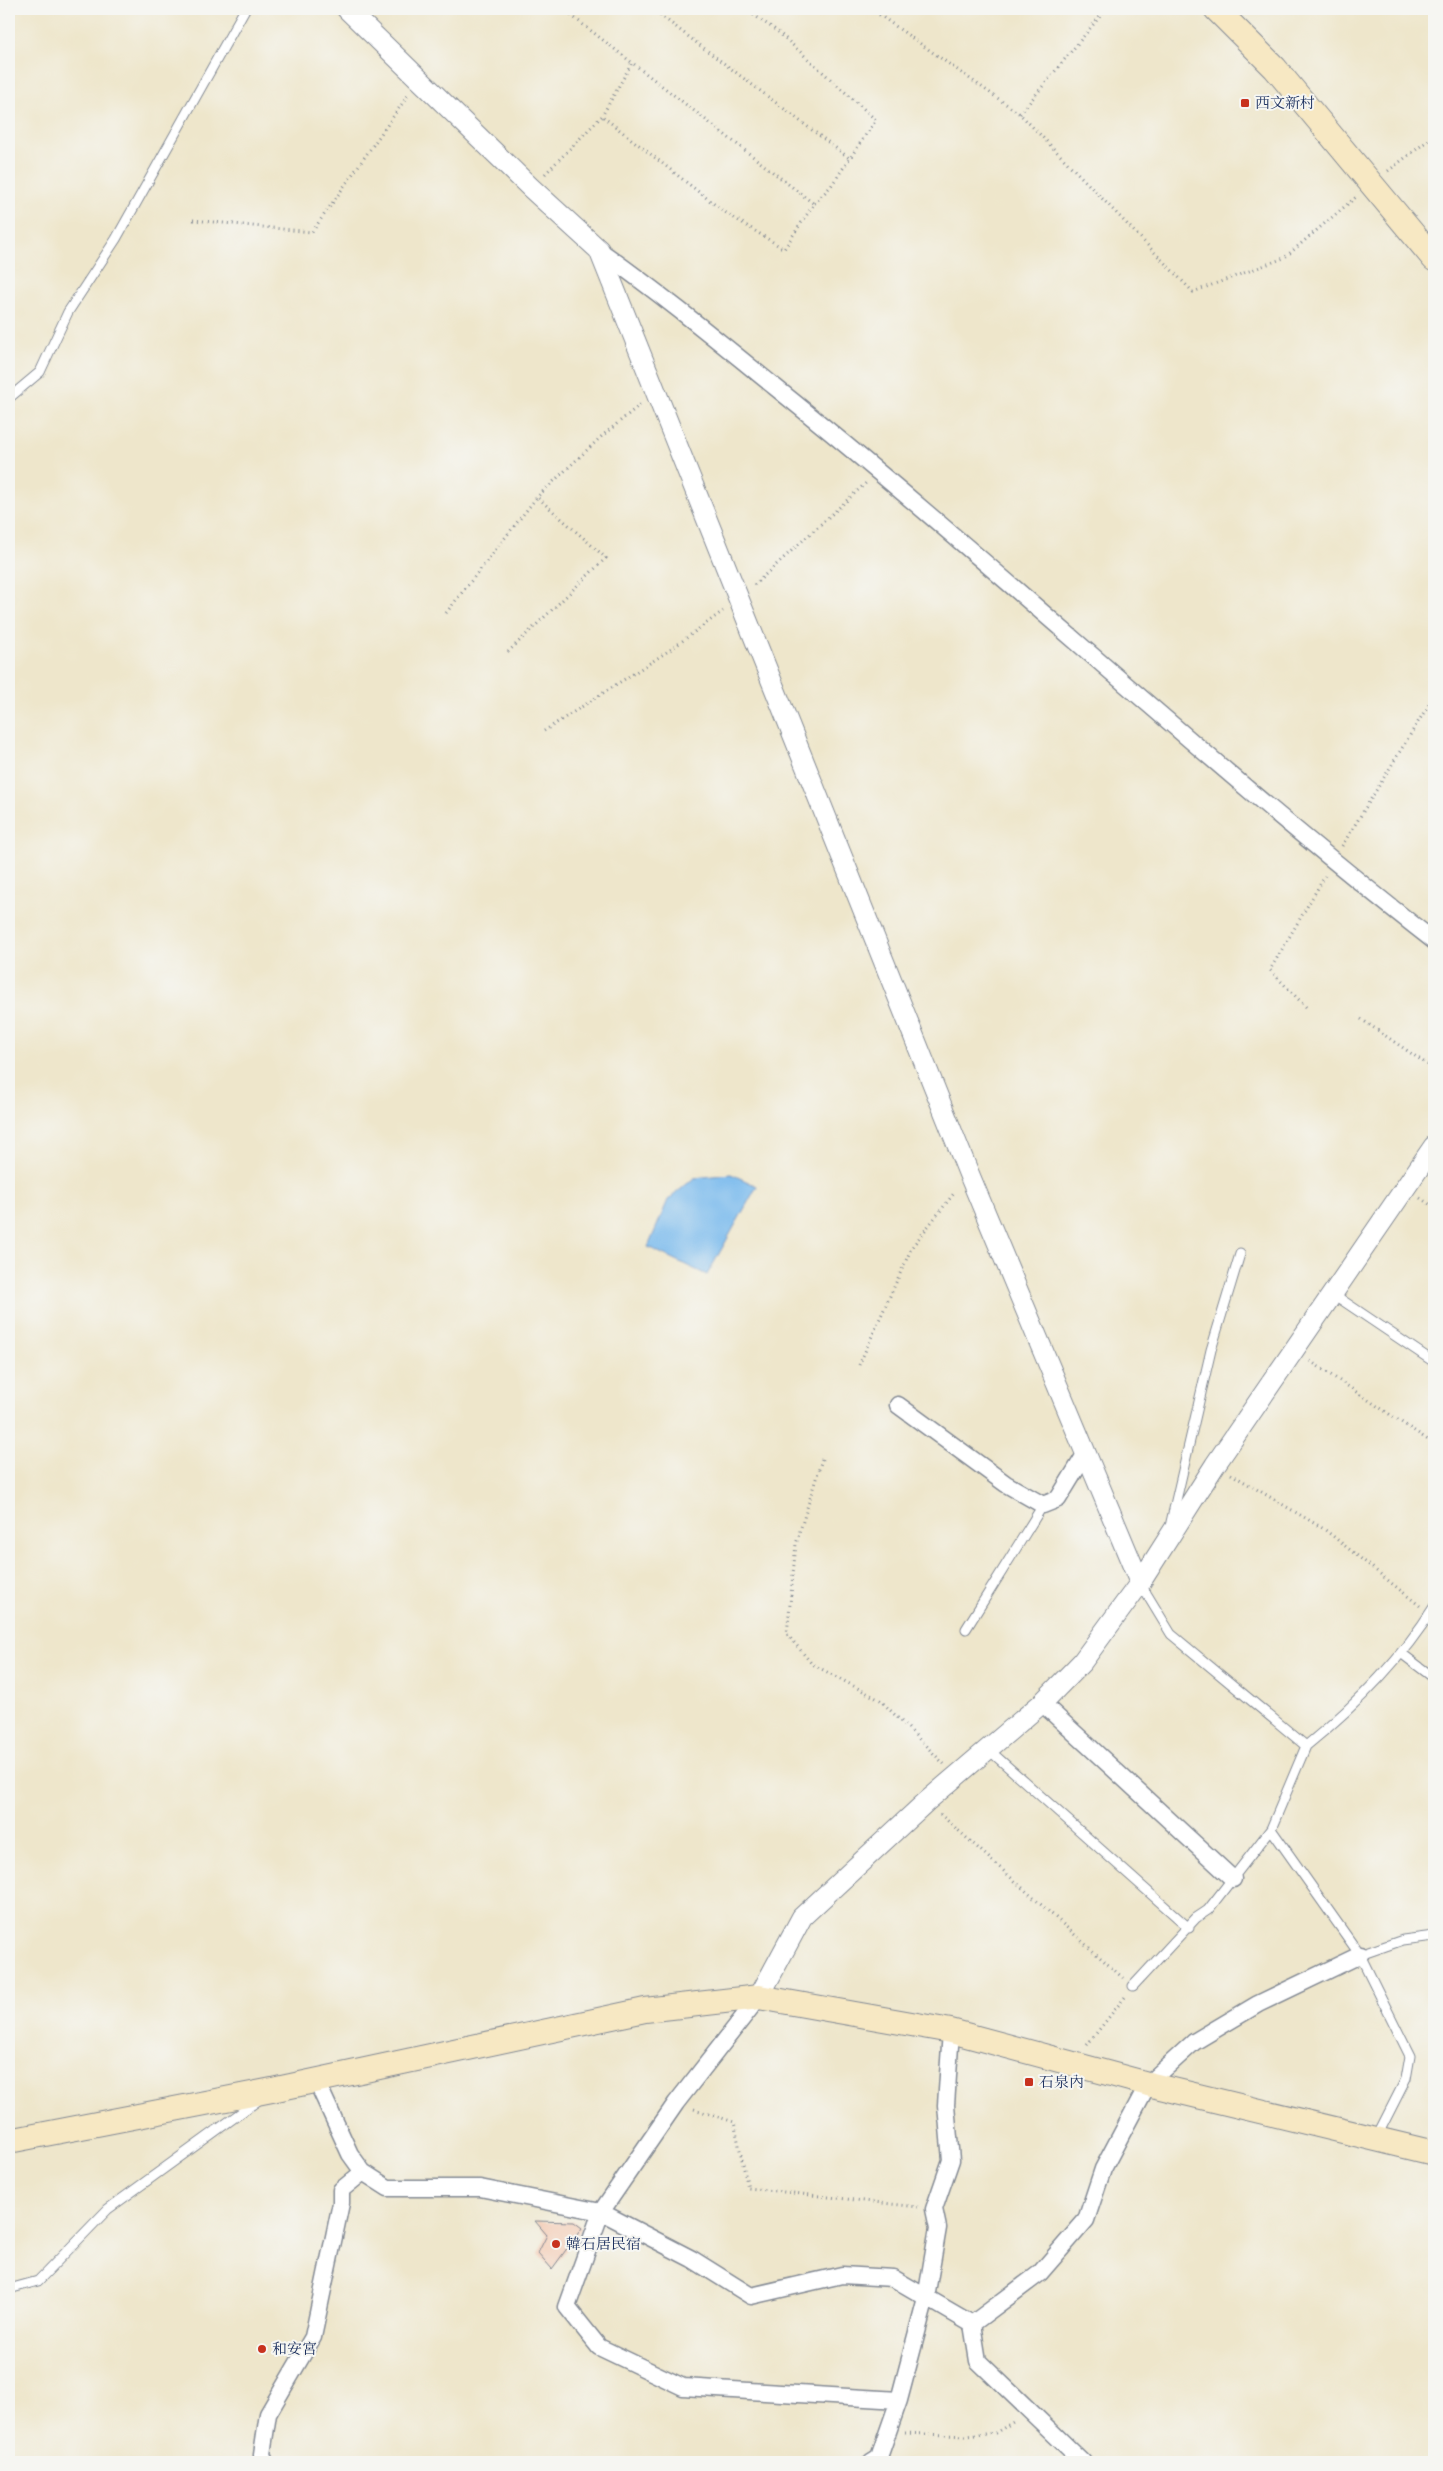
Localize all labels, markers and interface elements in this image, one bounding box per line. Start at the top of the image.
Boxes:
place label: 西文新村 [1255,94,1315,112]
marker: 西文新村 [1239,97,1251,109]
place label: 石泉內 [1039,2073,1084,2091]
marker: 石泉內 [1023,2076,1035,2088]
place label: 韓石居民宿 [566,2235,641,2253]
marker: 韓石居民宿 [550,2238,562,2250]
place label: 和安宮 [272,2340,317,2358]
marker: 和安宮 [256,2343,268,2355]

